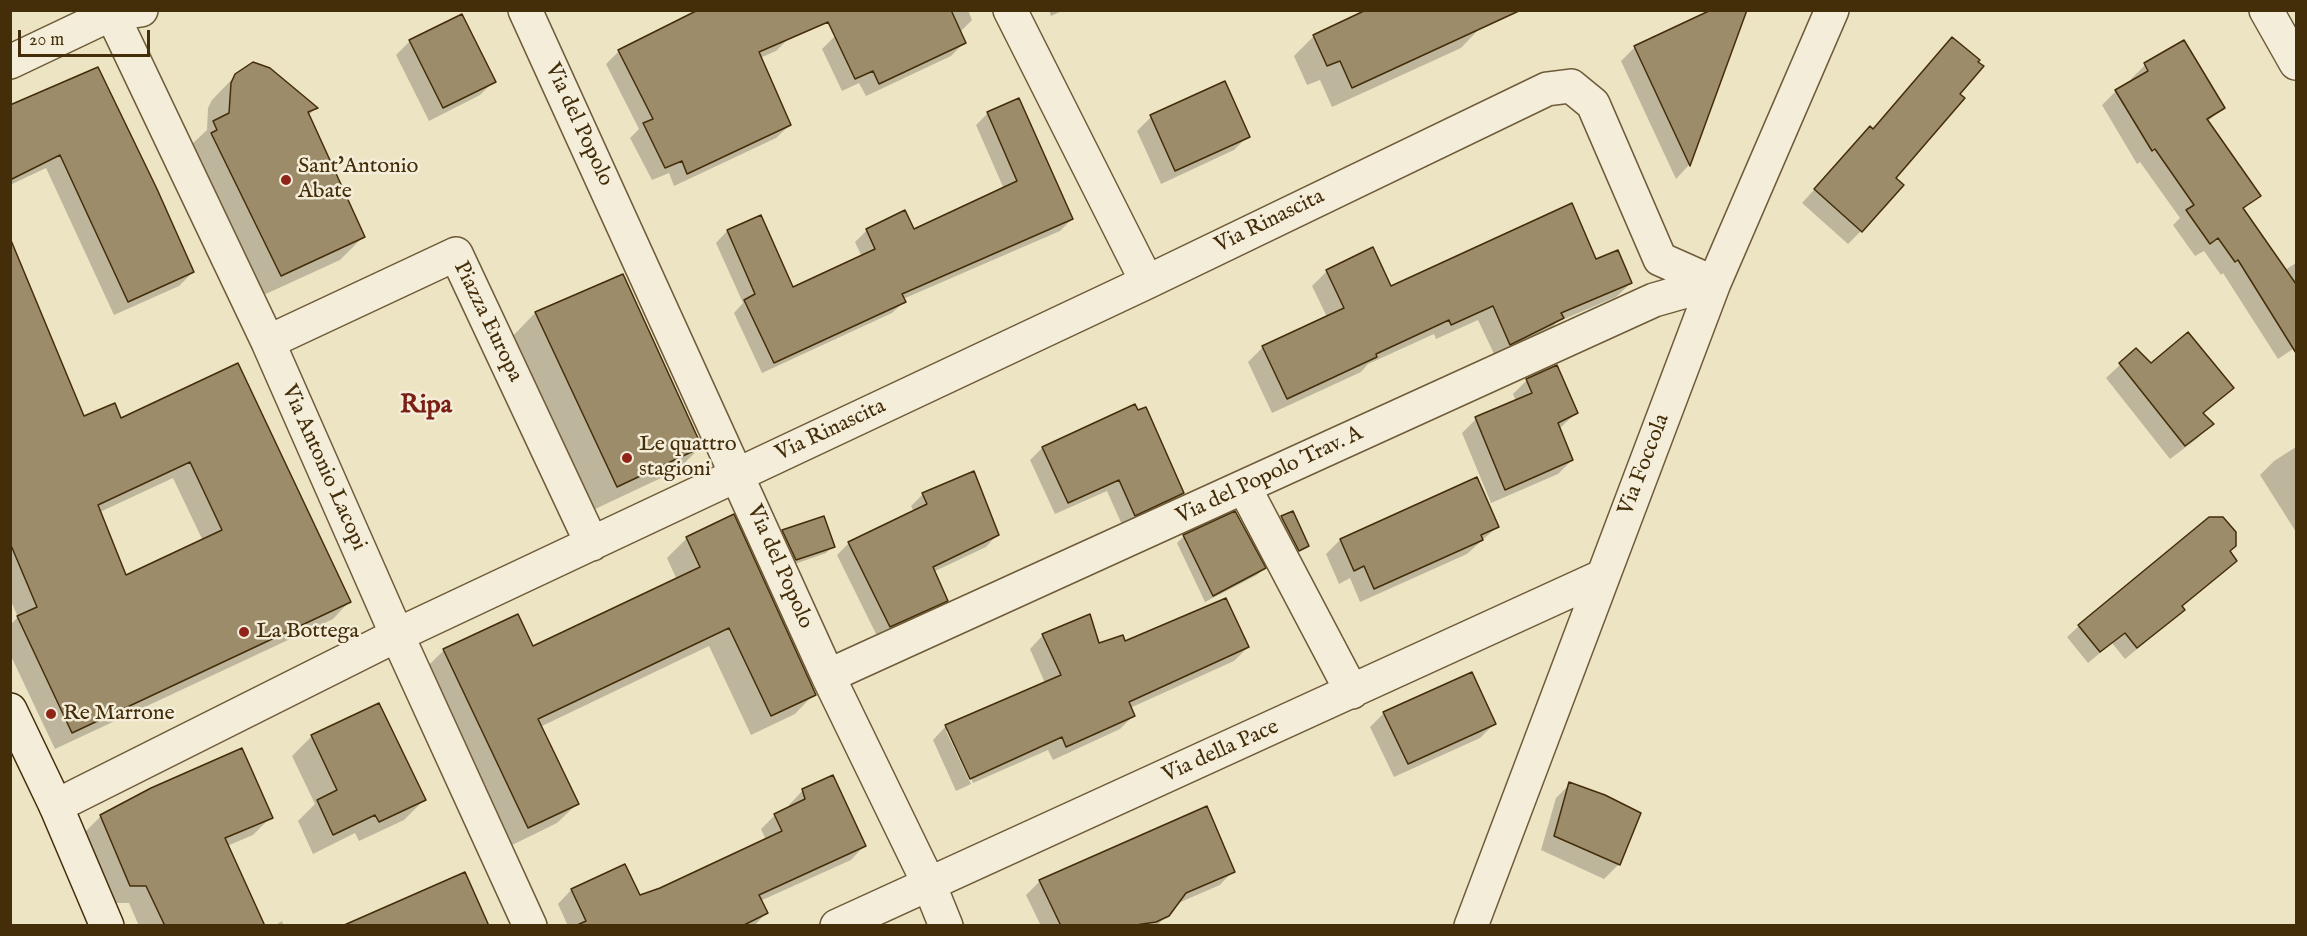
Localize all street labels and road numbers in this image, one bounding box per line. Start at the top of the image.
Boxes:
street label: Via del Popolo [538,59,618,191]
street label: Via Rinascita [1211,184,1329,260]
street label: Piazza Europa [446,257,528,387]
street label: Via Antonio Lacopi [275,381,371,555]
street label: Via Rinascita [772,394,890,468]
street label: Via Foccola [1614,411,1676,519]
street label: Via del Popolo Trav. A [1172,421,1368,531]
street label: Via del Popolo [740,501,818,633]
street label: Via della Pace [1159,715,1283,789]

